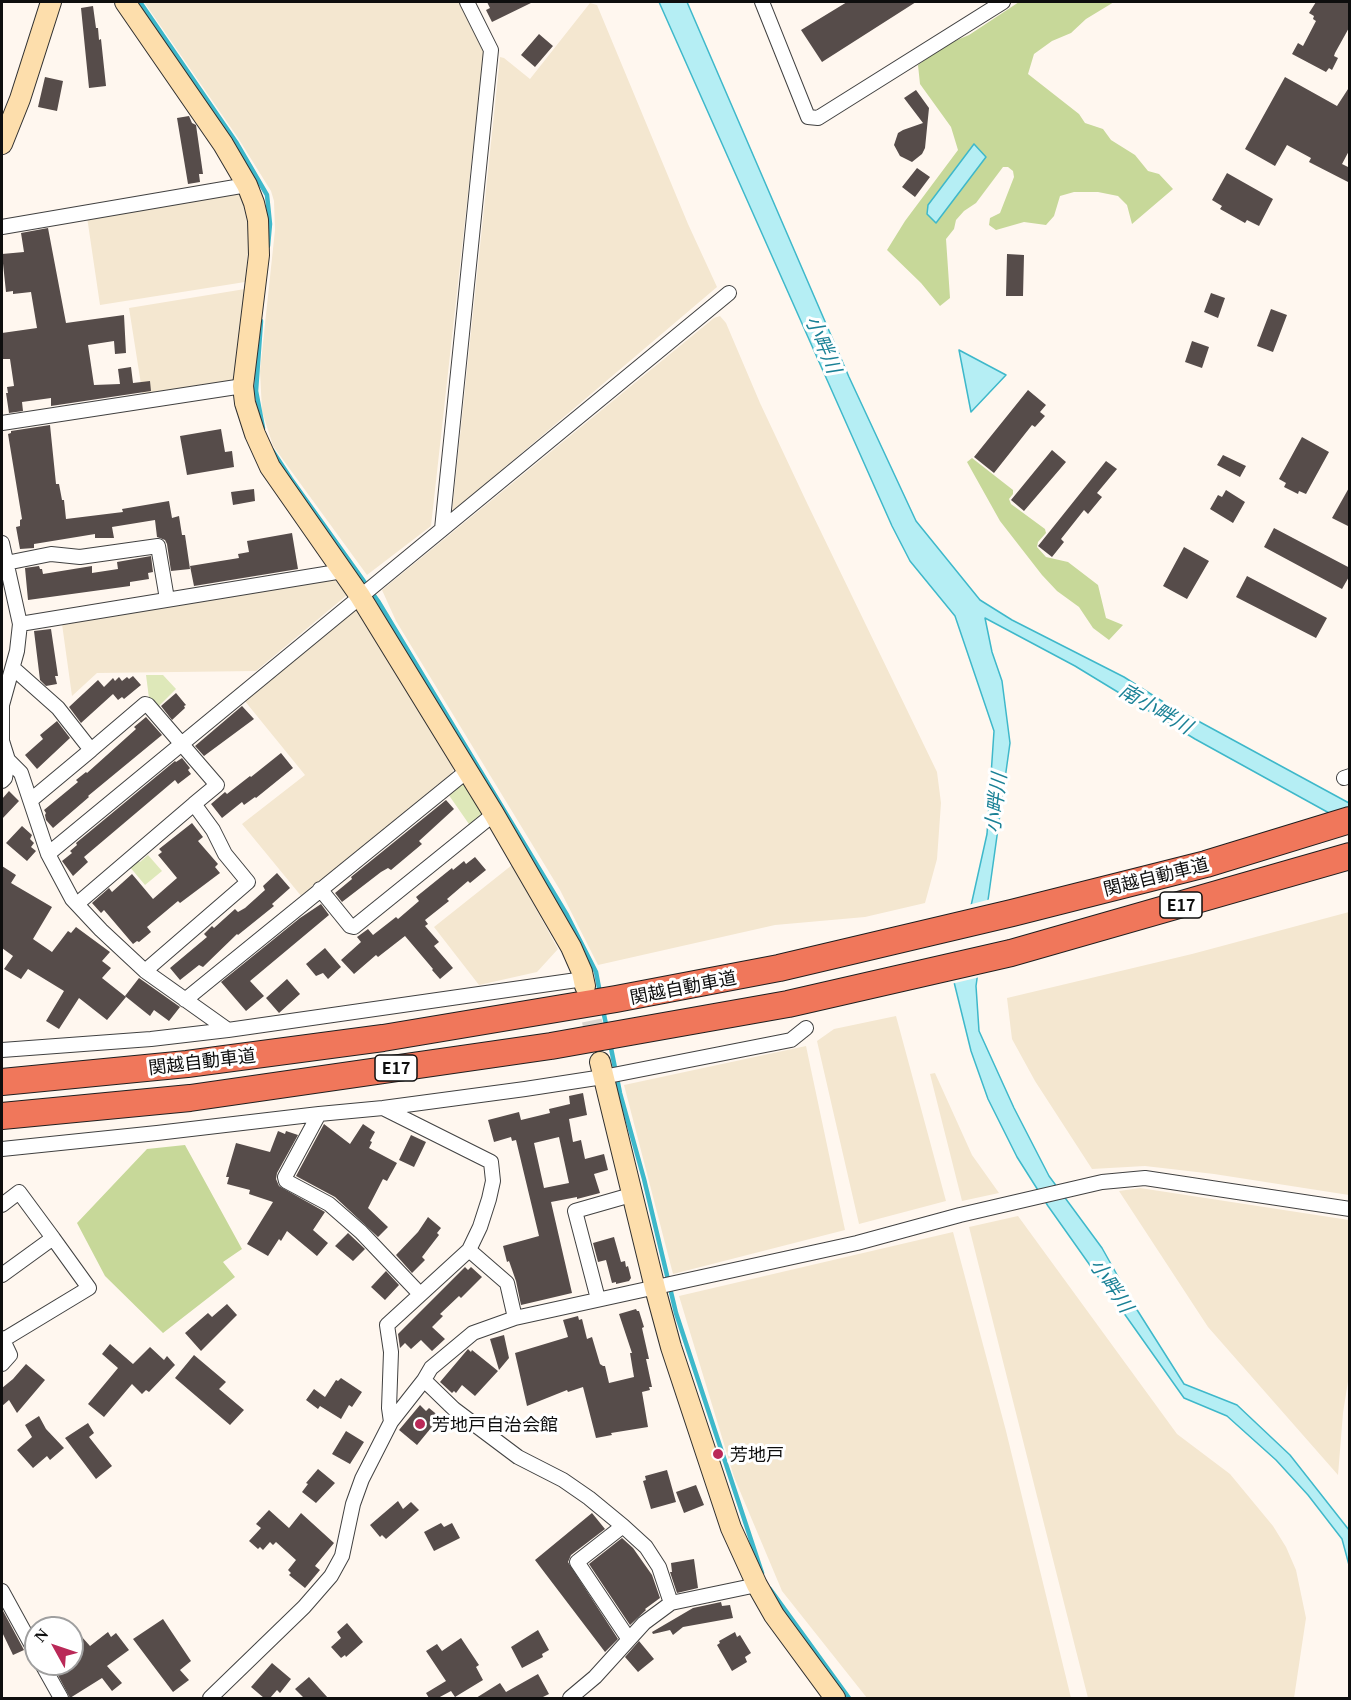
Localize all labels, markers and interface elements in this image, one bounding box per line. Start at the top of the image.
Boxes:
water label: 小畔川 [801,312,847,376]
water label: 南小畔川 [1115,678,1197,738]
water label: 小畔川 [979,772,1011,834]
street label: 関越自動車道 [1101,852,1211,900]
road number: E17 [1160,892,1202,918]
street label: 関越自動車道 [628,966,738,1008]
street label: 関越自動車道 [147,1044,257,1078]
road number: E17 [375,1055,417,1081]
water label: 小畔川 [1085,1253,1139,1317]
place label: 芳地戸自治会館 [432,1413,558,1435]
marker: 芳地戸自治会館 [413,1417,427,1431]
place label: 芳地戸 [730,1443,784,1465]
marker: 芳地戸 [711,1447,725,1461]
north arrow [24,1616,84,1676]
text: N [31,1626,52,1645]

